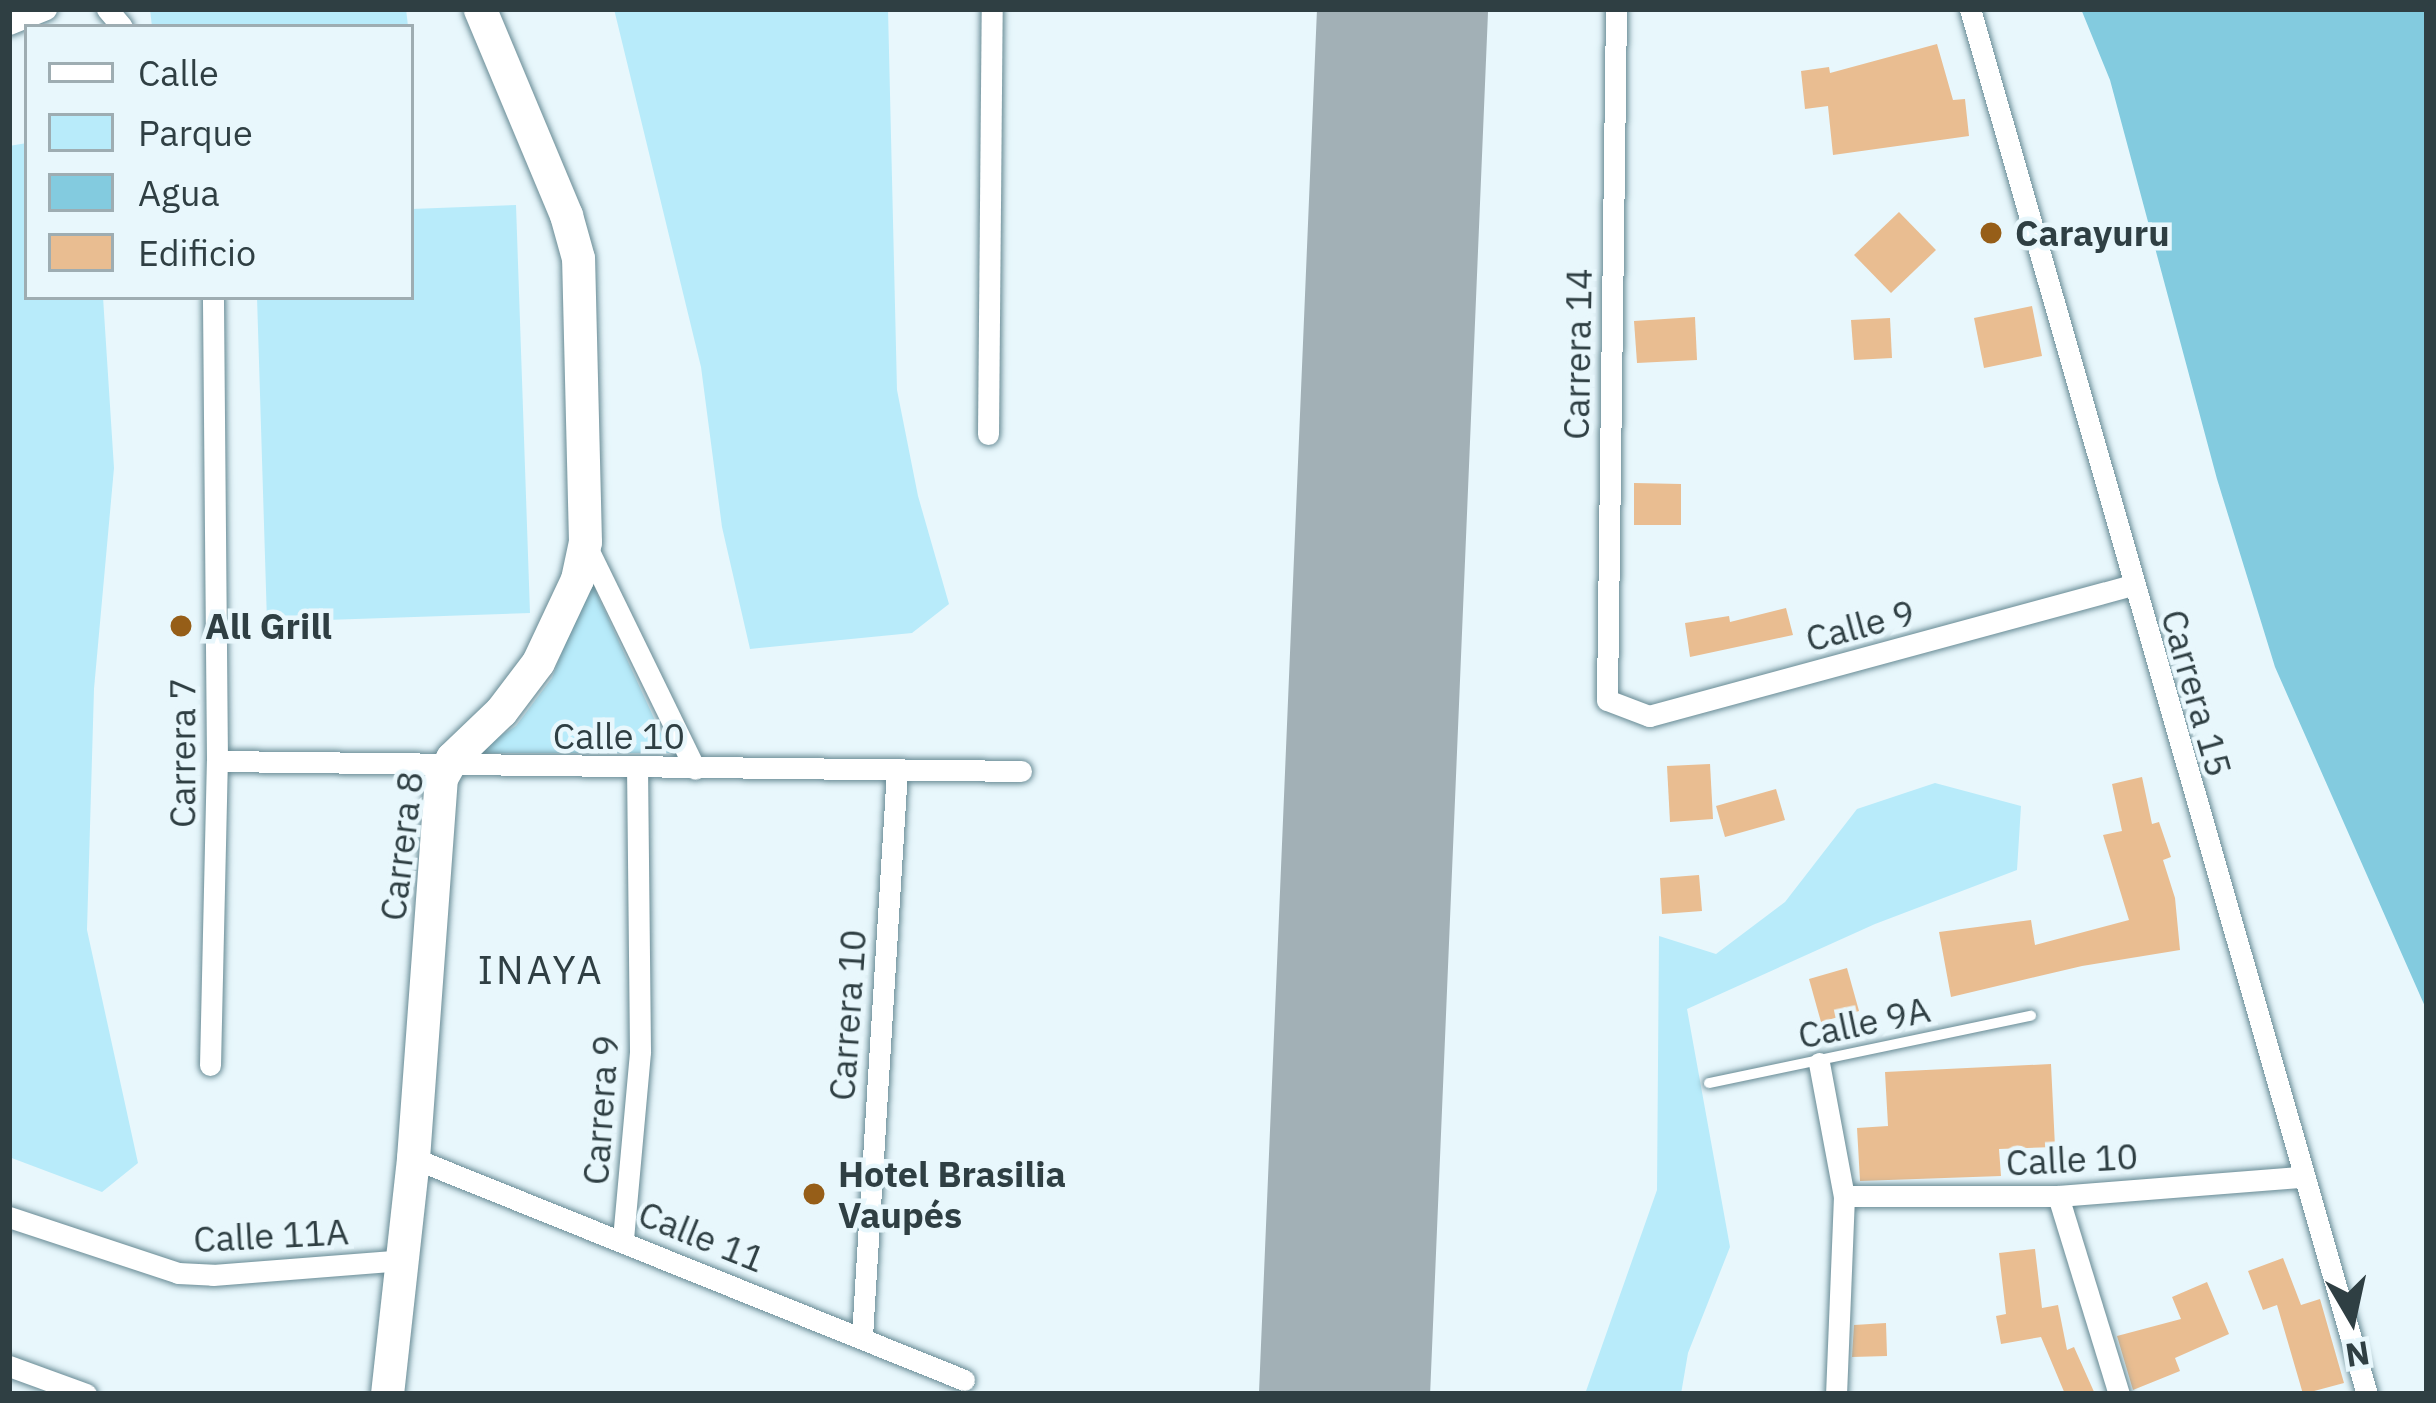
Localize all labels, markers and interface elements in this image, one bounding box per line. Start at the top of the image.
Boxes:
legend [24,24,414,300]
text: Calle [138,49,219,96]
text: Parque [138,109,253,156]
text: Agua [138,169,220,216]
place label: Carayuru [2015,211,2170,255]
marker: Carayuru [1978,220,2004,246]
text: Edificio [138,229,256,276]
street label: Carrera 14 [1554,268,1600,440]
street label: Calle 9 [1801,590,1919,660]
place label: All Grill [205,604,332,648]
street label: Carrera 15 [2153,605,2241,781]
marker: All Grill [168,613,194,639]
street label: Carrera 7 [160,678,204,828]
street label: Calle 10 [553,714,685,758]
street label: Carrera 8 [370,769,432,923]
street label: Carrera 10 [819,928,875,1102]
district label: INAYA [477,947,605,993]
street label: Calle 9A [1794,987,1934,1057]
street label: Carrera 9 [573,1034,627,1186]
street label: Calle 10 [2005,1134,2139,1184]
place label: Hotel Brasilia Vaupés [838,1151,1066,1236]
marker: Hotel Brasilia Vaupés [801,1181,827,1207]
street label: Calle 11 [633,1191,771,1281]
street label: Calle 11A [192,1209,350,1261]
north arrow [2292,1259,2412,1379]
text: N [2343,1332,2373,1378]

